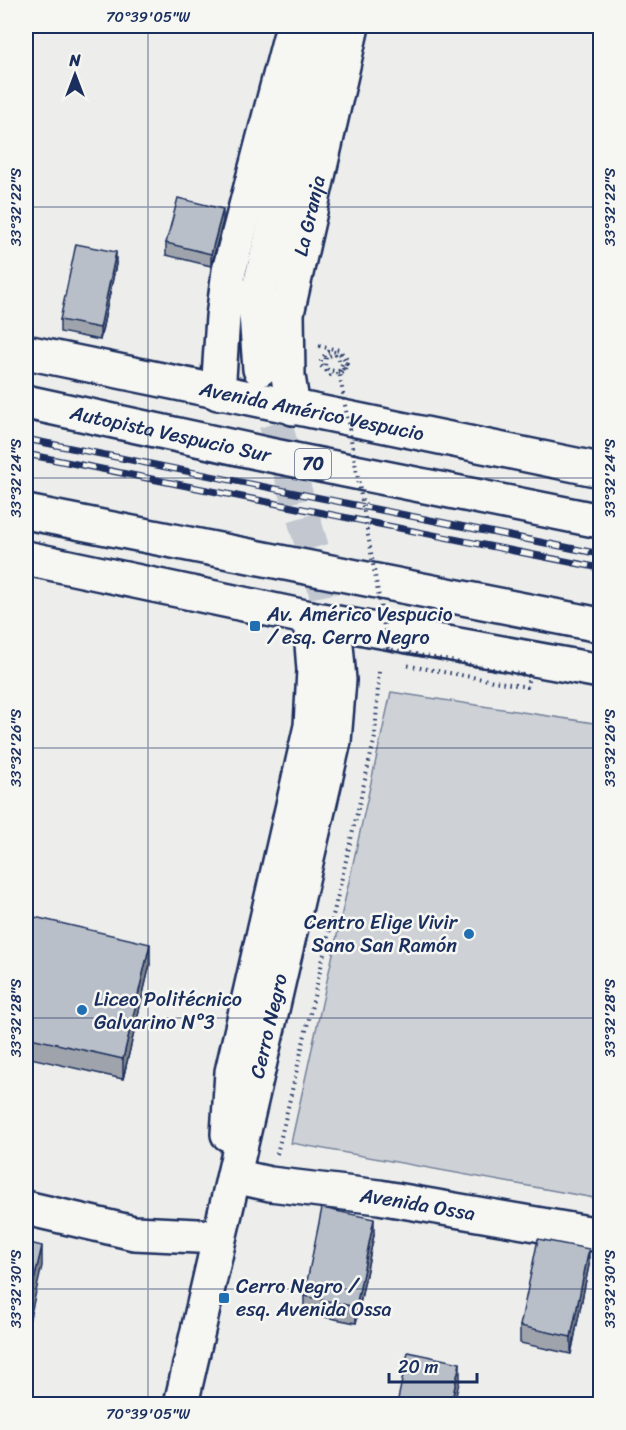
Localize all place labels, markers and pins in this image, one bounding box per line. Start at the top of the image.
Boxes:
place label: Av. Américo Vespucio / esq. Cerro Negro [266,597,453,655]
marker: Av. Américo Vespucio / esq. Cerro Negro [248,619,262,633]
place label: Centro Elige Vivir Sano San Ramón [304,905,459,963]
marker: Centro Elige Vivir Sano San Ramón [462,927,476,941]
place label: Liceo Politécnico Galvarino N°3 [94,982,242,1040]
marker: Liceo Politécnico Galvarino N°3 [75,1003,89,1017]
place label: Cerro Negro / esq. Avenida Ossa [236,1269,392,1327]
marker: Cerro Negro / esq. Avenida Ossa [217,1291,231,1305]

